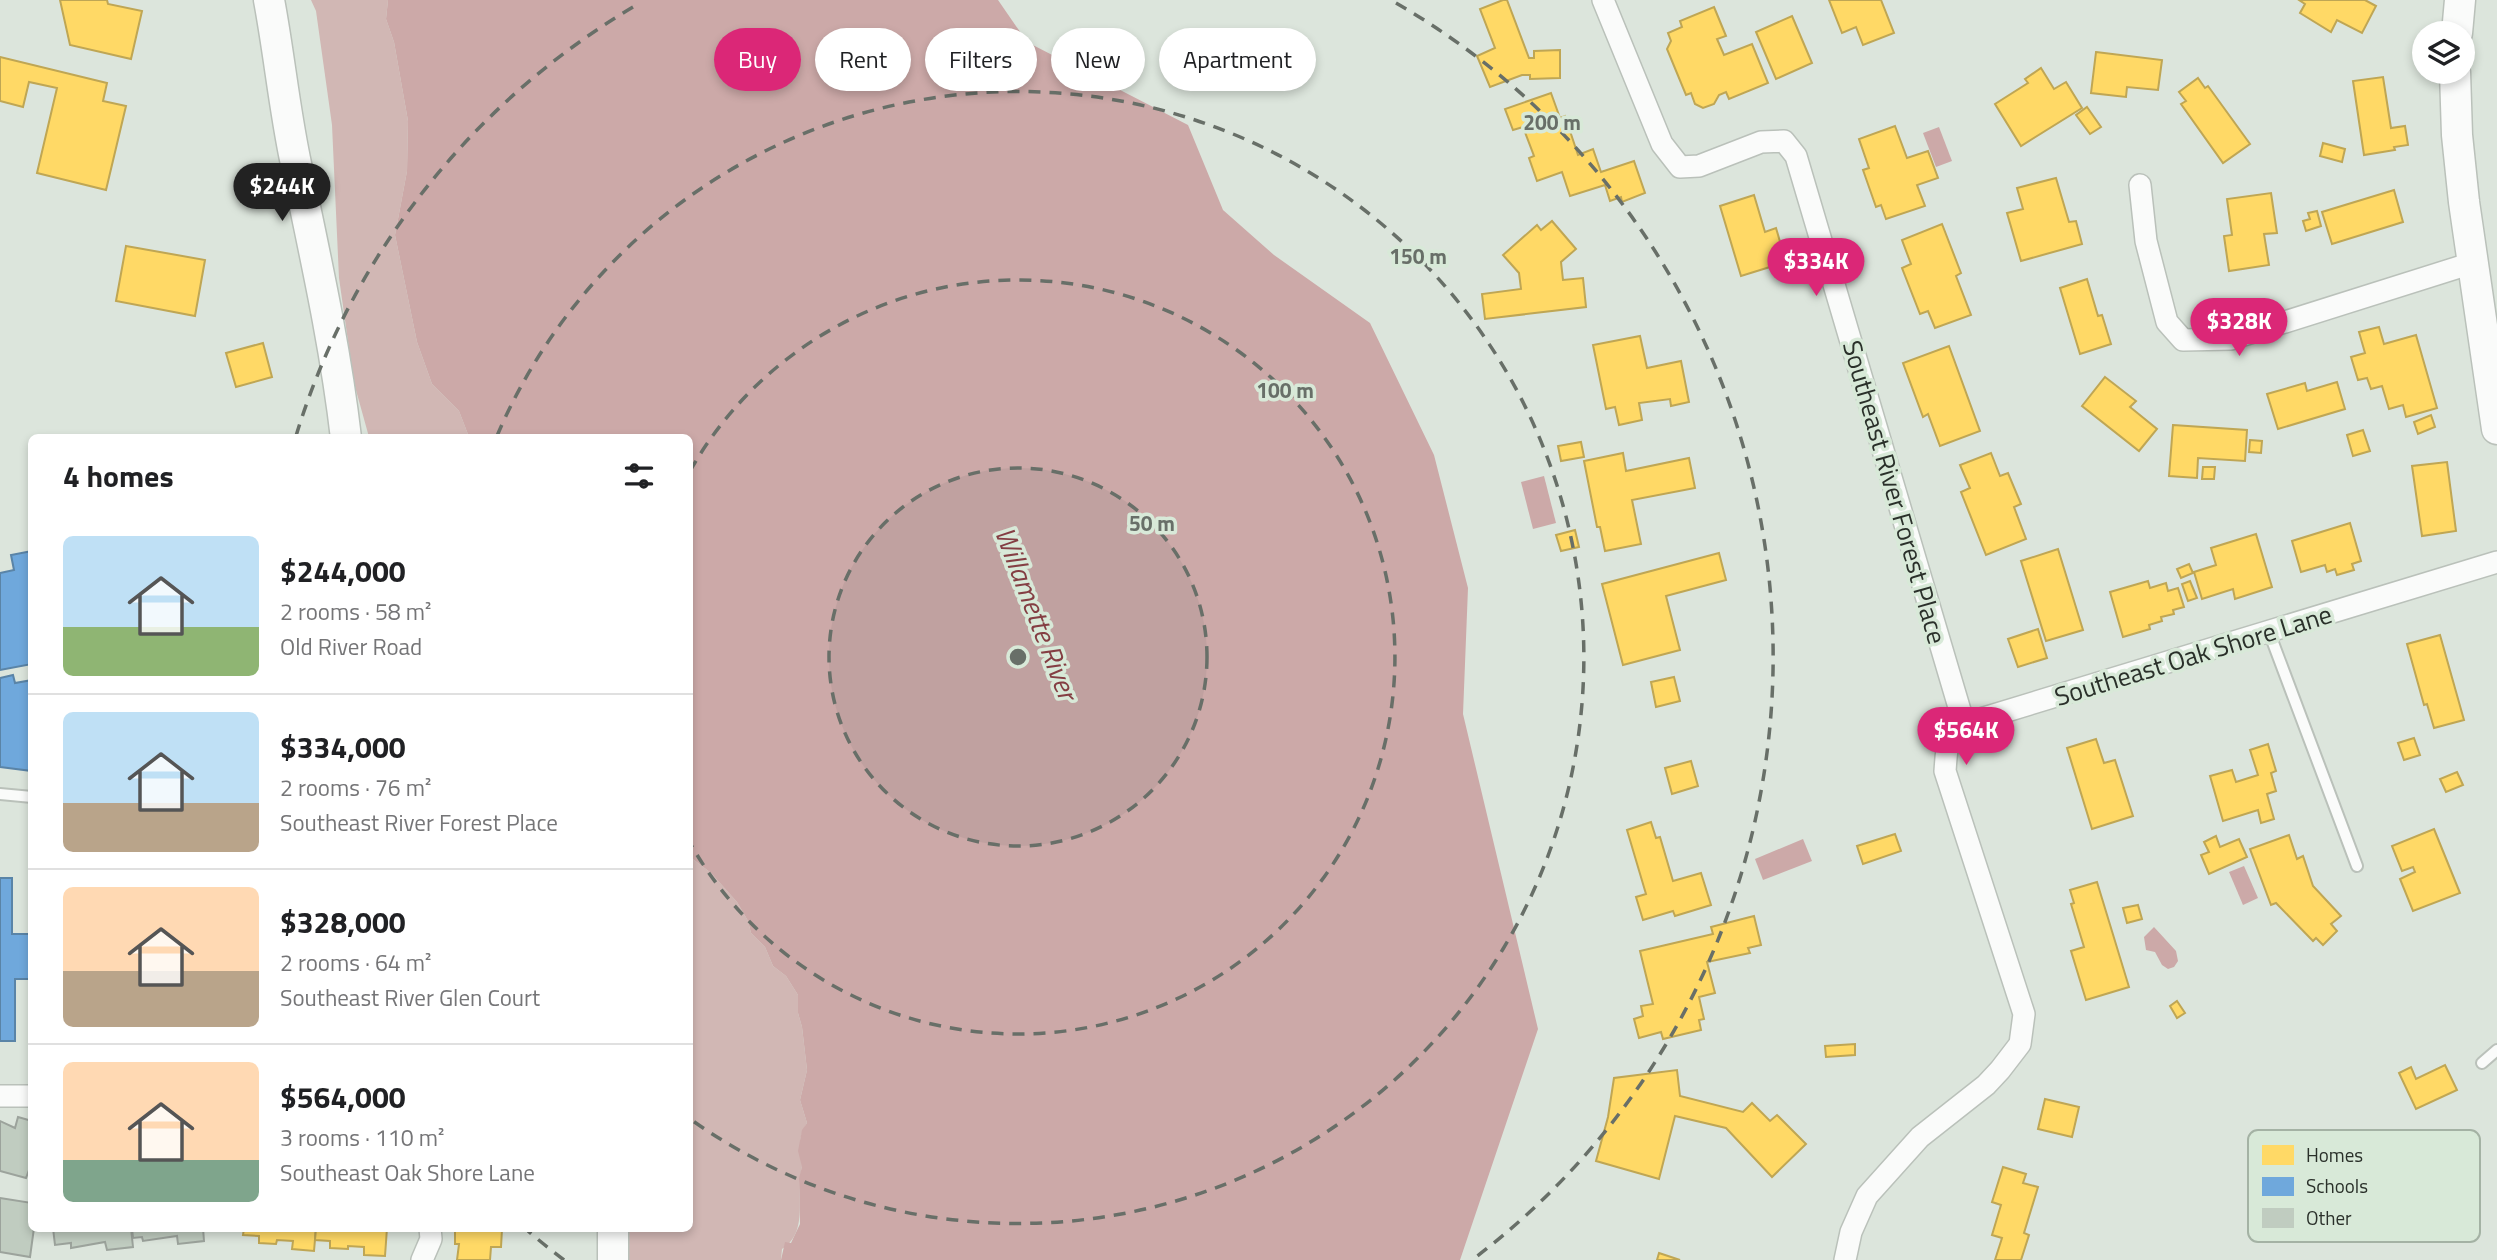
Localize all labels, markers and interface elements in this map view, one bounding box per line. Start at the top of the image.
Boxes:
map controls [2412,21,2475,84]
button: layers [2412,21,2475,84]
chip: Buy [714,28,801,91]
chip: Rent [815,28,911,91]
chip: Filters [925,28,1037,91]
chip: New [1051,28,1145,91]
chip: Apartment [1159,28,1316,91]
text: 200 m [1523,106,1581,138]
pin: $244K [233,164,331,223]
text: $244K [249,168,315,203]
pin: $334K [1767,238,1865,298]
text: 150 m [1389,240,1447,272]
text: $334K [1783,243,1849,278]
pin: $328K [2190,298,2288,358]
text: $328K [2206,303,2272,338]
street label: Southeast River Forest Place [1833,336,1957,648]
text: 100 m [1256,374,1314,406]
text: 4 homes [63,453,174,499]
icon: filters [620,457,658,495]
text: 50 m [1129,507,1175,539]
water label: Willamette River [984,520,1091,709]
text: $244,000 [280,548,406,594]
icon: home [119,564,203,648]
text: 2 rooms · 58 m² [280,594,431,629]
street label: Southeast Oak Shore Lane [2050,594,2336,716]
text: Old River Road [280,629,422,664]
centre of rings [1006,645,1030,669]
pin: $564K [1917,708,2015,767]
text: $564K [1933,712,1999,747]
text: $334,000 [280,724,406,770]
icon: home [119,740,203,824]
text: 2 rooms · 76 m² [280,770,431,805]
text: Southeast River Forest Place [280,805,558,840]
text: $328,000 [280,899,406,945]
icon: home [119,915,203,999]
text: 2 rooms · 64 m² [280,945,431,980]
text: Southeast River Glen Court [280,980,540,1015]
text: $564,000 [280,1074,406,1120]
icon: home [119,1090,203,1174]
text: 3 rooms · 110 m² [280,1120,444,1155]
legend [2248,1130,2480,1242]
text: Homes [2306,1140,2363,1169]
text: Southeast Oak Shore Lane [280,1155,535,1190]
text: Schools [2306,1171,2368,1200]
text: Other [2306,1203,2352,1232]

